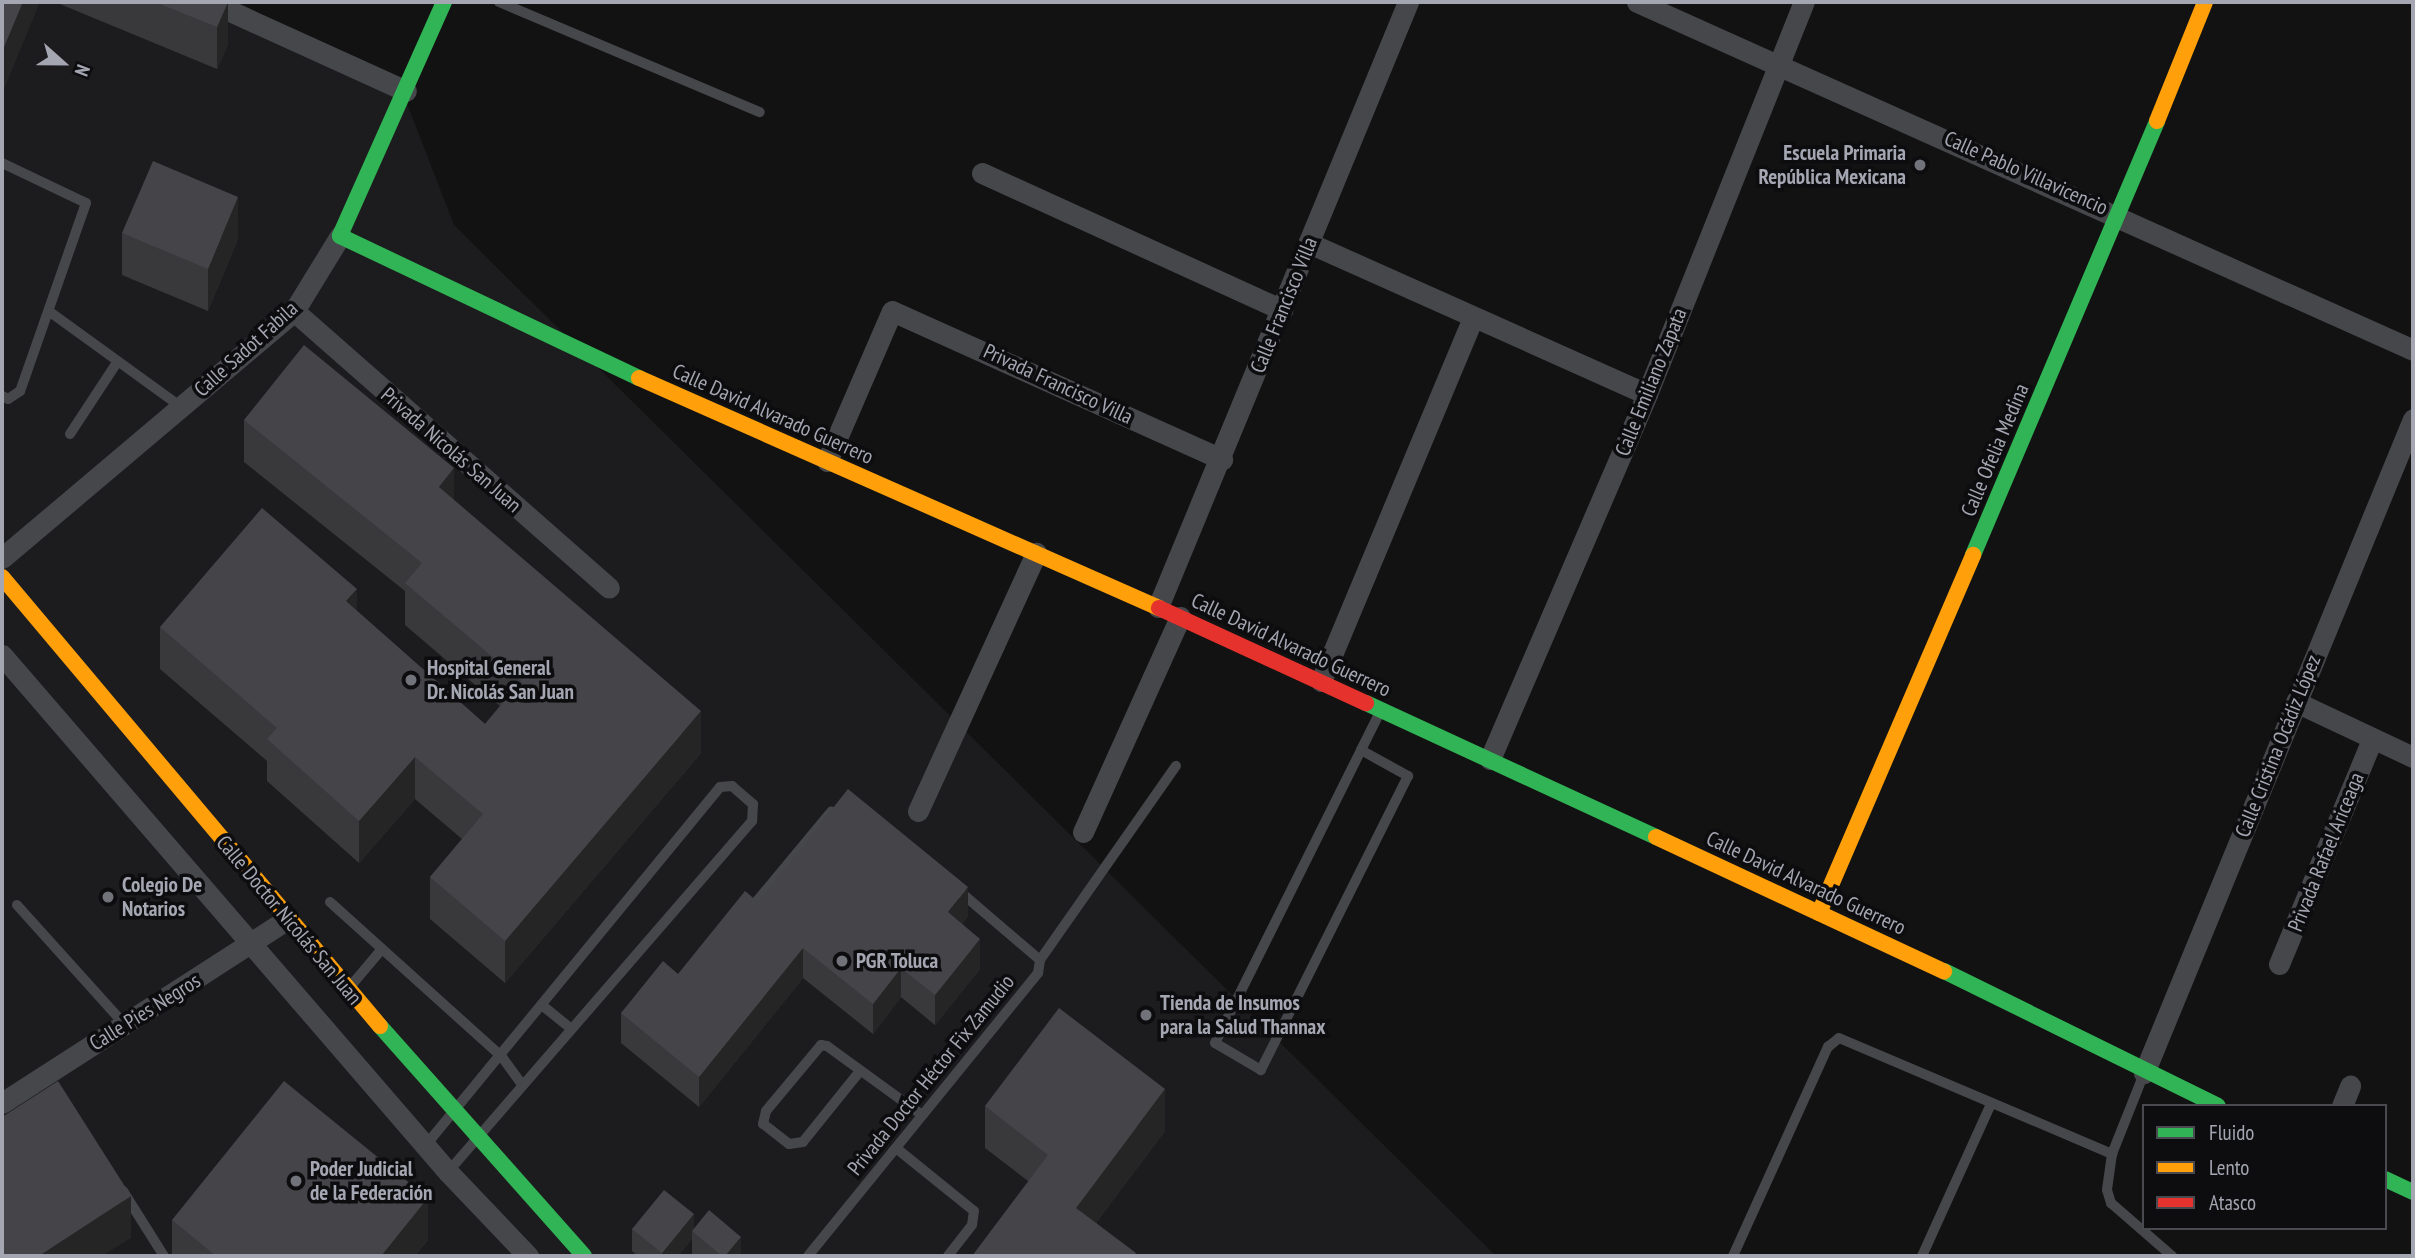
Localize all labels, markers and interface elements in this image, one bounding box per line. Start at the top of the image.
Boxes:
north arrow [28,28,98,98]
text: N [70,61,96,80]
street label: Calle Pablo Villavicencio [1940,126,2112,220]
place label: Escuela Primaria República Mexicana [1758,140,1906,190]
marker: Escuela Primaria República Mexicana [1912,157,1928,173]
street label: Calle Francisco Villa [1245,233,1323,377]
street label: Calle Sadot Fabila [189,296,303,402]
street label: Calle Emiliano Zapata [1610,304,1692,460]
street label: Privada Francisco Villa [979,338,1137,430]
street label: Calle David Alvarado Guerrero [668,358,878,470]
street label: Calle Ofelia Medina [1956,380,2034,520]
street label: Privada Nicolás San Juan [376,382,526,518]
street label: Calle David Alvarado Guerrero [1187,588,1395,702]
street label: Calle Cristina Ocádiz López [2230,651,2326,841]
place label: Hospital General Dr. Nicolás San Juan [427,655,575,705]
marker: Hospital General Dr. Nicolás San Juan [401,670,421,690]
street label: Privada Rafael Ariceaga [2282,769,2370,935]
street label: Calle David Alvarado Guerrero [1702,826,1910,940]
street label: Calle Doctor Nicolás San Juan [211,830,367,1010]
place label: Colegio De Notarios [122,872,202,922]
marker: Colegio De Notarios [100,889,116,905]
place label: PGR Toluca [856,948,939,974]
marker: PGR Toluca [834,953,850,969]
street label: Calle Pies Negros [85,968,205,1056]
street label: Privada Doctor Héctor Fix Zamudio [842,969,1020,1181]
place label: Tienda de Insumos para la Salud Thannax [1160,990,1326,1040]
marker: Tienda de Insumos para la Salud Thannax [1138,1007,1154,1023]
legend [2142,1104,2387,1230]
text: Fluido [2209,1119,2254,1146]
text: Lento [2209,1154,2249,1181]
place label: Poder Judicial de la Federación [310,1156,433,1206]
marker: Poder Judicial de la Federación [288,1173,304,1189]
text: Atasco [2209,1189,2256,1216]

